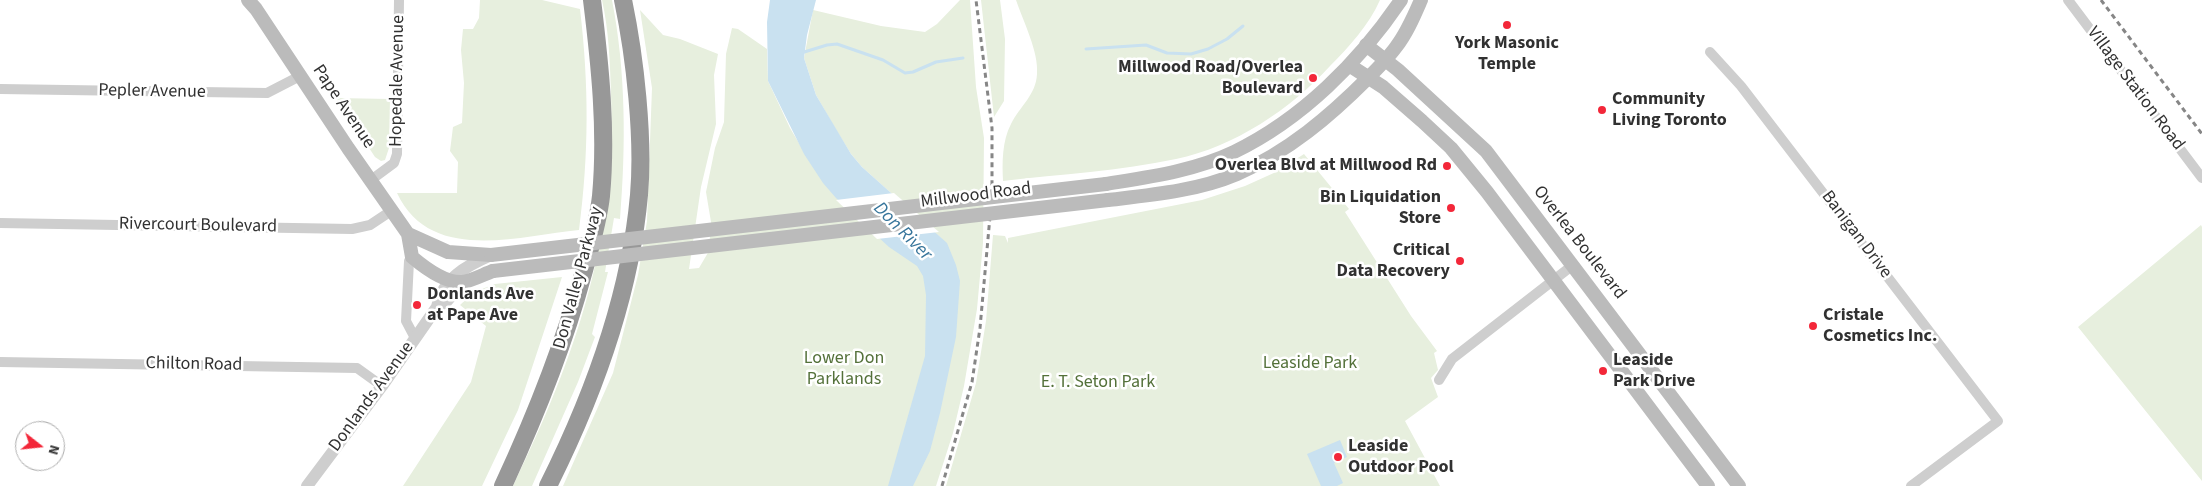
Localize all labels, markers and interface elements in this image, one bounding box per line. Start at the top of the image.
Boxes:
street label: Hopedale Avenue [386,15,410,147]
marker: York Masonic Temple [1501,19,1513,31]
street label: Village Station Road [2081,23,2189,155]
place label: York Masonic Temple [1455,33,1559,76]
place label: Millwood Road/Overlea Boulevard [1118,57,1303,100]
street label: Pape Avenue [307,61,379,153]
marker: Millwood Road/Overlea Boulevard [1307,72,1319,84]
street label: Pepler Avenue [98,80,206,104]
place label: Community Living Toronto [1612,89,1727,132]
marker: Community Living Toronto [1596,104,1608,116]
place label: Overlea Blvd at Millwood Rd [1215,155,1437,177]
marker: Overlea Blvd at Millwood Rd [1441,160,1453,172]
street label: Millwood Road [919,178,1033,214]
street label: Overlea Boulevard [1528,182,1630,304]
place label: Bin Liquidation Store [1320,187,1441,230]
street label: Banigan Drive [1816,187,1896,283]
water label: Don River [868,198,936,266]
marker: Bin Liquidation Store [1445,202,1457,214]
street label: Don Valley Parkway [550,205,608,351]
street label: Rivercourt Boulevard [119,214,277,238]
place label: Critical Data Recovery [1337,240,1450,282]
marker: Critical Data Recovery [1454,255,1466,267]
place label: Donlands Ave at Pape Ave [427,284,534,326]
marker: Donlands Ave at Pape Ave [411,299,423,311]
place label: Cristale Cosmetics Inc. [1823,305,1937,348]
marker: Cristale Cosmetics Inc. [1807,320,1819,332]
street label: Donlands Avenue [325,338,419,456]
park label: Lower Don Parklands [804,348,884,390]
place label: Leaside Park Drive [1613,350,1695,392]
street label: Chilton Road [145,353,243,377]
park label: Leaside Park [1263,353,1357,375]
marker: Leaside Park Drive [1597,365,1609,377]
park label: E. T. Seton Park [1041,372,1155,394]
north arrow [15,421,65,471]
place label: Leaside Outdoor Pool [1348,436,1454,478]
text: N [43,443,64,457]
marker: Leaside Outdoor Pool [1332,451,1344,463]

